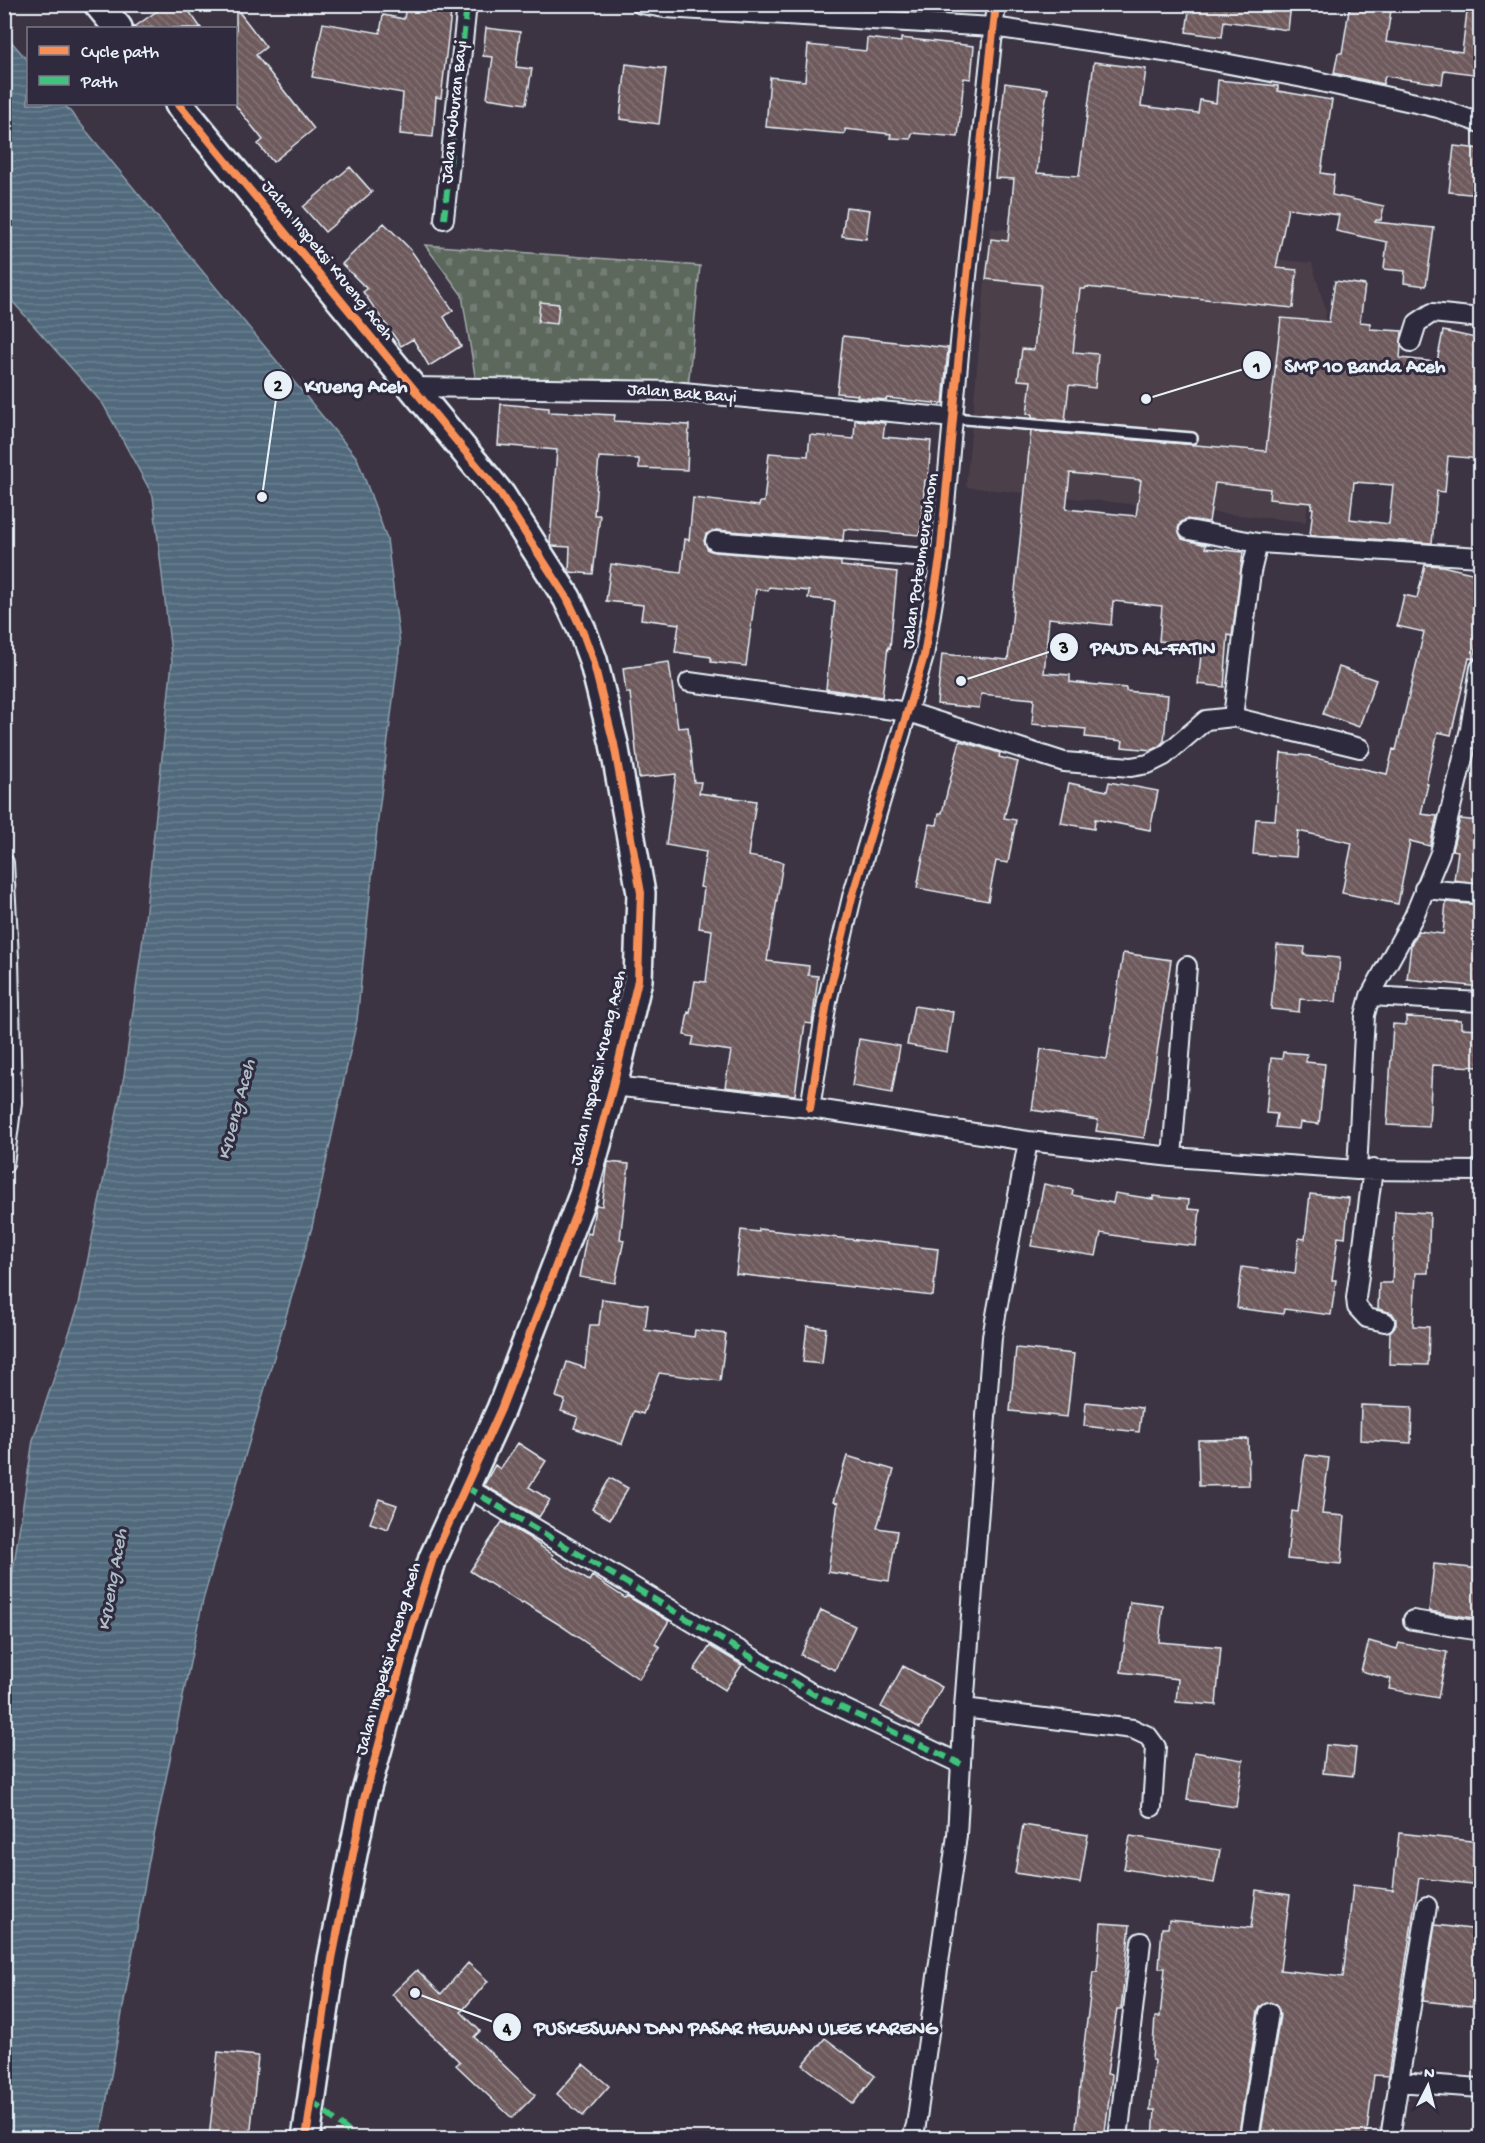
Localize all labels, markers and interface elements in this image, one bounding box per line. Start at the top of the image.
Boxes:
legend [27,27,237,105]
street label: Jalan Kuburan Bayi [437,39,473,185]
text: Cycle path [81,43,159,64]
text: Path [80,73,118,94]
street label: Jalan Inspeksi Krueng Aceh [256,177,398,345]
callout: SMP 10 Banda Aceh [1242,346,1457,384]
text: SMP 10 Banda Aceh [1284,357,1446,380]
text: 1 [1252,358,1261,379]
callout: Krueng Aceh [263,366,420,404]
text: 2 [274,377,283,398]
text: Krueng Aceh [303,377,408,400]
street label: Jalan Bak Bayi [627,380,738,408]
street label: Jalan Poteumeureuhom [898,472,944,650]
callout: PAUD AL-FATIN [1049,628,1228,666]
text: 3 [1058,639,1069,660]
text: PAUD AL-FATIN [1089,639,1216,662]
street label: Jalan Inspeksi Krueng Aceh [566,968,632,1168]
water label: Krueng Aceh [214,1057,263,1163]
water label: Krueng Aceh [94,1527,134,1633]
street label: Jalan Inspeksi Krueng Aceh [351,1560,427,1758]
callout: PUSKESWAN DAN PASAR HEWAN ULEE KARENG [492,2008,950,2046]
text: PUSKESWAN DAN PASAR HEWAN ULEE KARENG [533,2019,939,2042]
text: 4 [502,2020,512,2041]
north arrow [1398,2056,1458,2116]
text: N [1423,2065,1436,2085]

